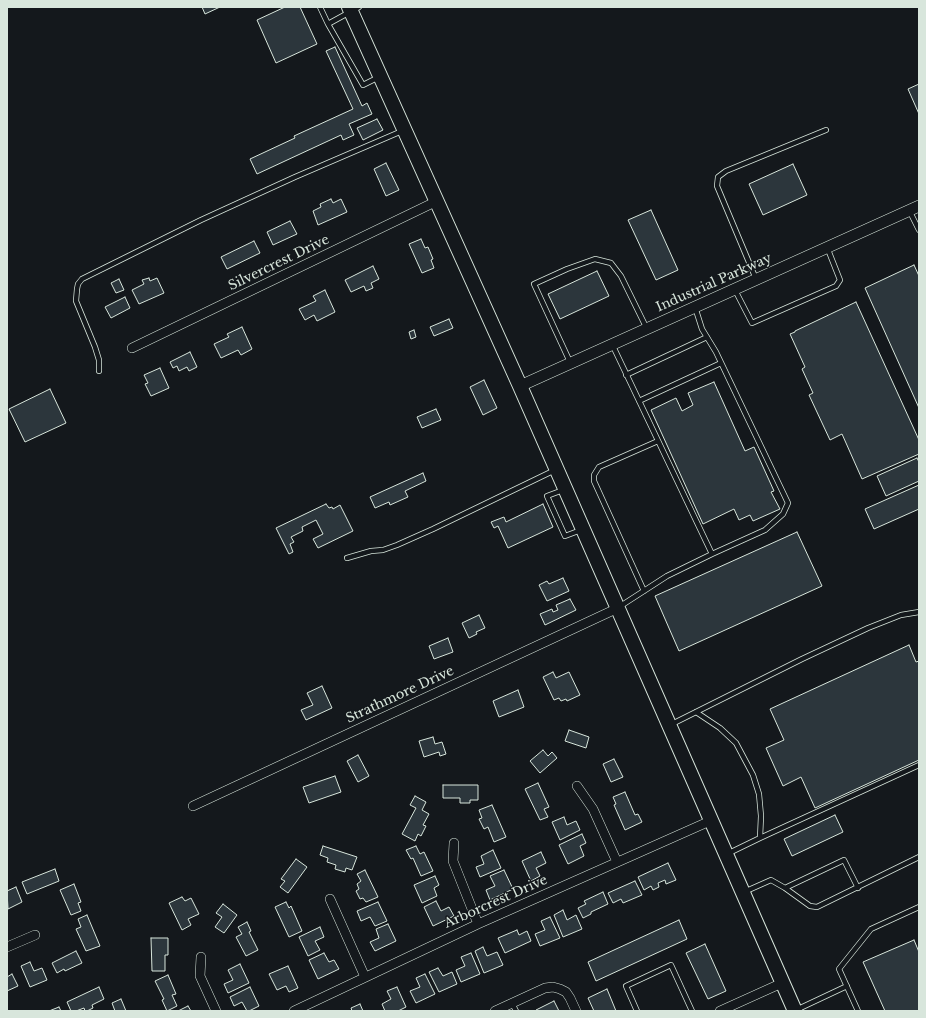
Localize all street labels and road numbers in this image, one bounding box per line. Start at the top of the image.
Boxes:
street label: Silvercrest Drive [226,232,332,294]
street label: Industrial Parkway [654,250,774,316]
street label: Strathmore Drive [344,663,456,727]
street label: Arborcrest Drive [442,872,550,932]

